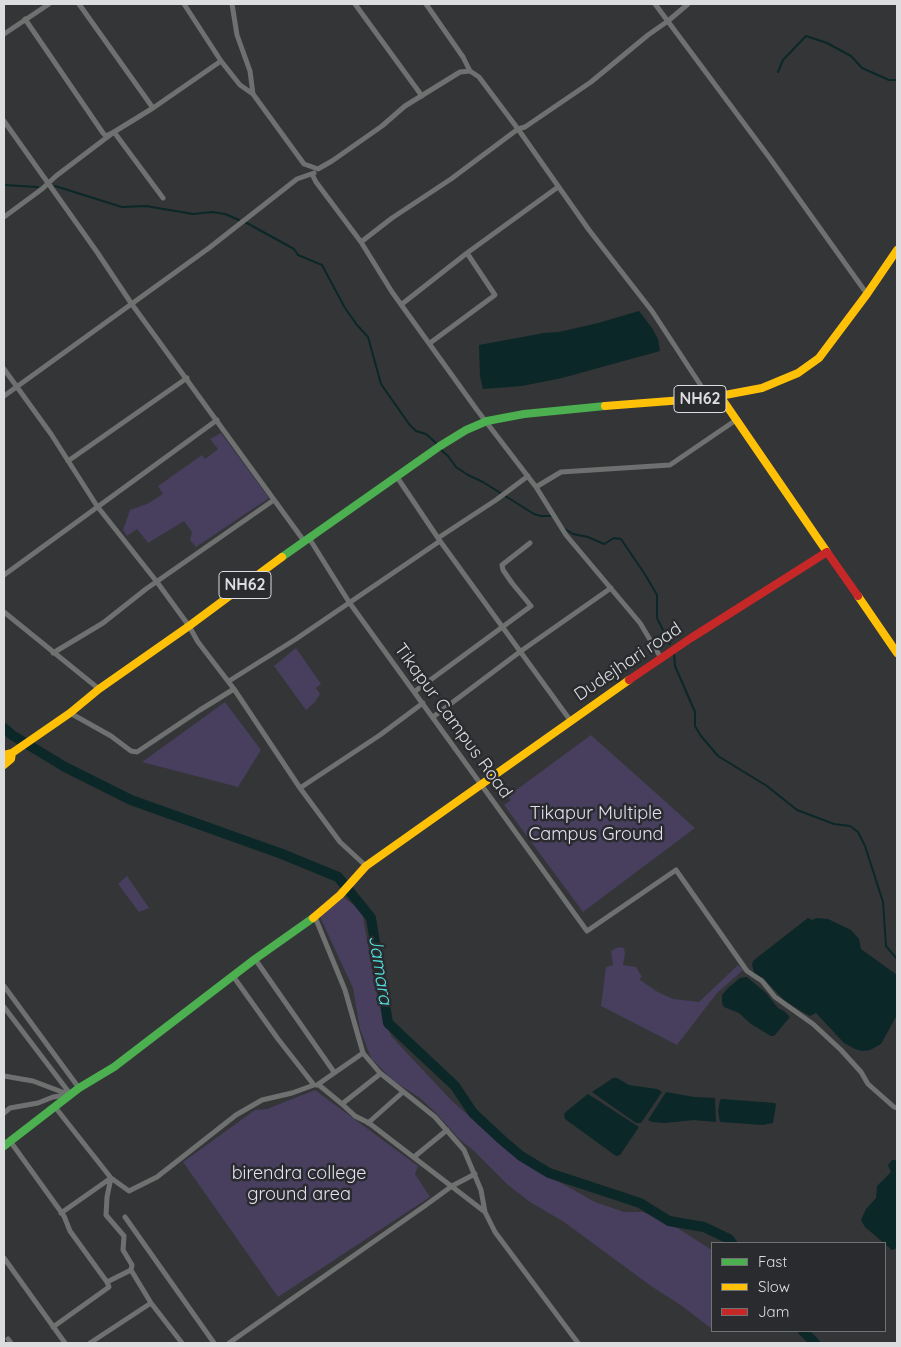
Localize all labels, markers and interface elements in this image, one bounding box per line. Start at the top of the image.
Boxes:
road number: NH62 [674,386,726,412]
road number: NH62 [219,572,271,598]
street label: Dudejhari road [570,618,686,706]
street label: Tikapur Campus Road [389,639,517,803]
park label: Tikapur Multiple Campus Ground [528,803,664,846]
water label: Jamara [363,934,397,1006]
park label: birendra college ground area [232,1163,366,1206]
legend [711,1242,886,1332]
text: Fast [758,1252,787,1271]
text: Slow [758,1277,790,1296]
text: Jam [758,1302,789,1321]

